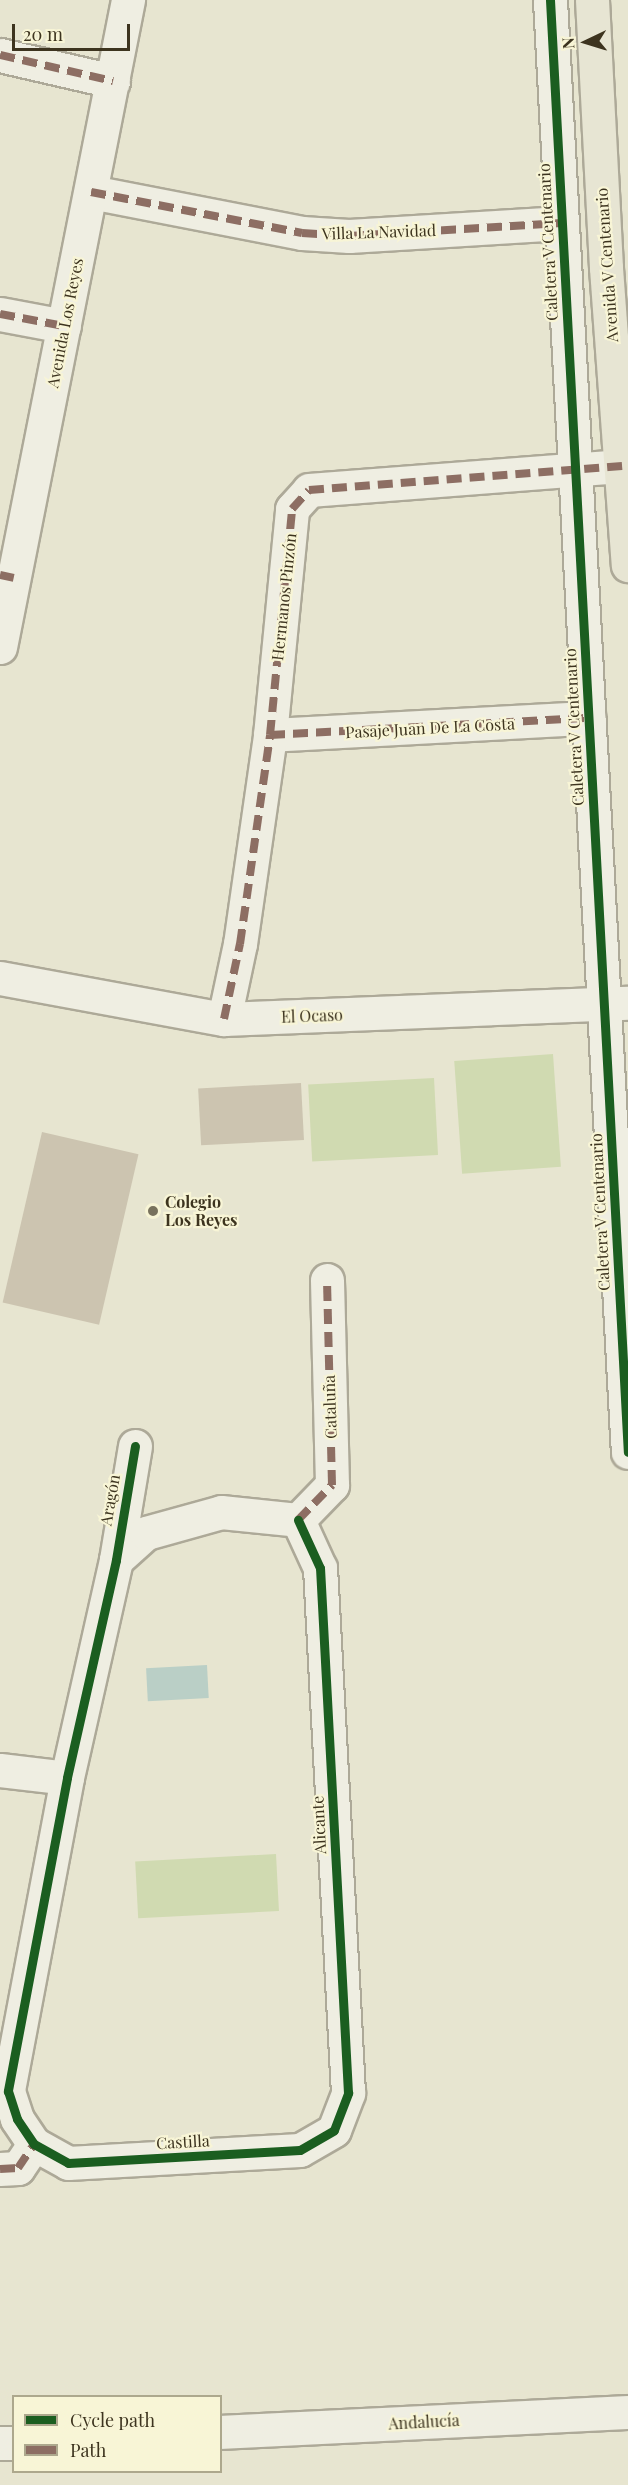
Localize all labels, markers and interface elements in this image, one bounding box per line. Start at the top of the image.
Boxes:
scale bar [15,12,134,50]
north arrow [556,12,616,72]
text: 20 m [23,22,63,46]
text: N [557,37,578,50]
street label: Caletera V Centenario [534,162,562,322]
street label: Avenida V Centenario [592,187,622,343]
street label: Villa La Navidad [321,220,437,244]
street label: Avenida Los Reyes [43,256,87,390]
street label: Hermanos Pinzón [268,532,300,662]
street label: Caletera V Centenario [560,647,588,807]
street label: Pasaje Juan De La Costa [345,714,515,742]
street label: El Ocaso [281,1005,343,1027]
street label: Caletera V Centenario [586,1132,614,1292]
place label: Colegio Los Reyes [165,1192,237,1230]
marker: Colegio Los Reyes [146,1204,160,1218]
street label: Cataluña [319,1375,341,1439]
street label: Aragón [96,1473,124,1527]
street label: Alicante [308,1795,330,1855]
street label: Castilla [156,2131,210,2153]
legend [12,2395,222,2473]
text: Cycle path [70,2408,155,2432]
street label: Andalucía [388,2411,460,2433]
text: Path [70,2438,106,2462]

